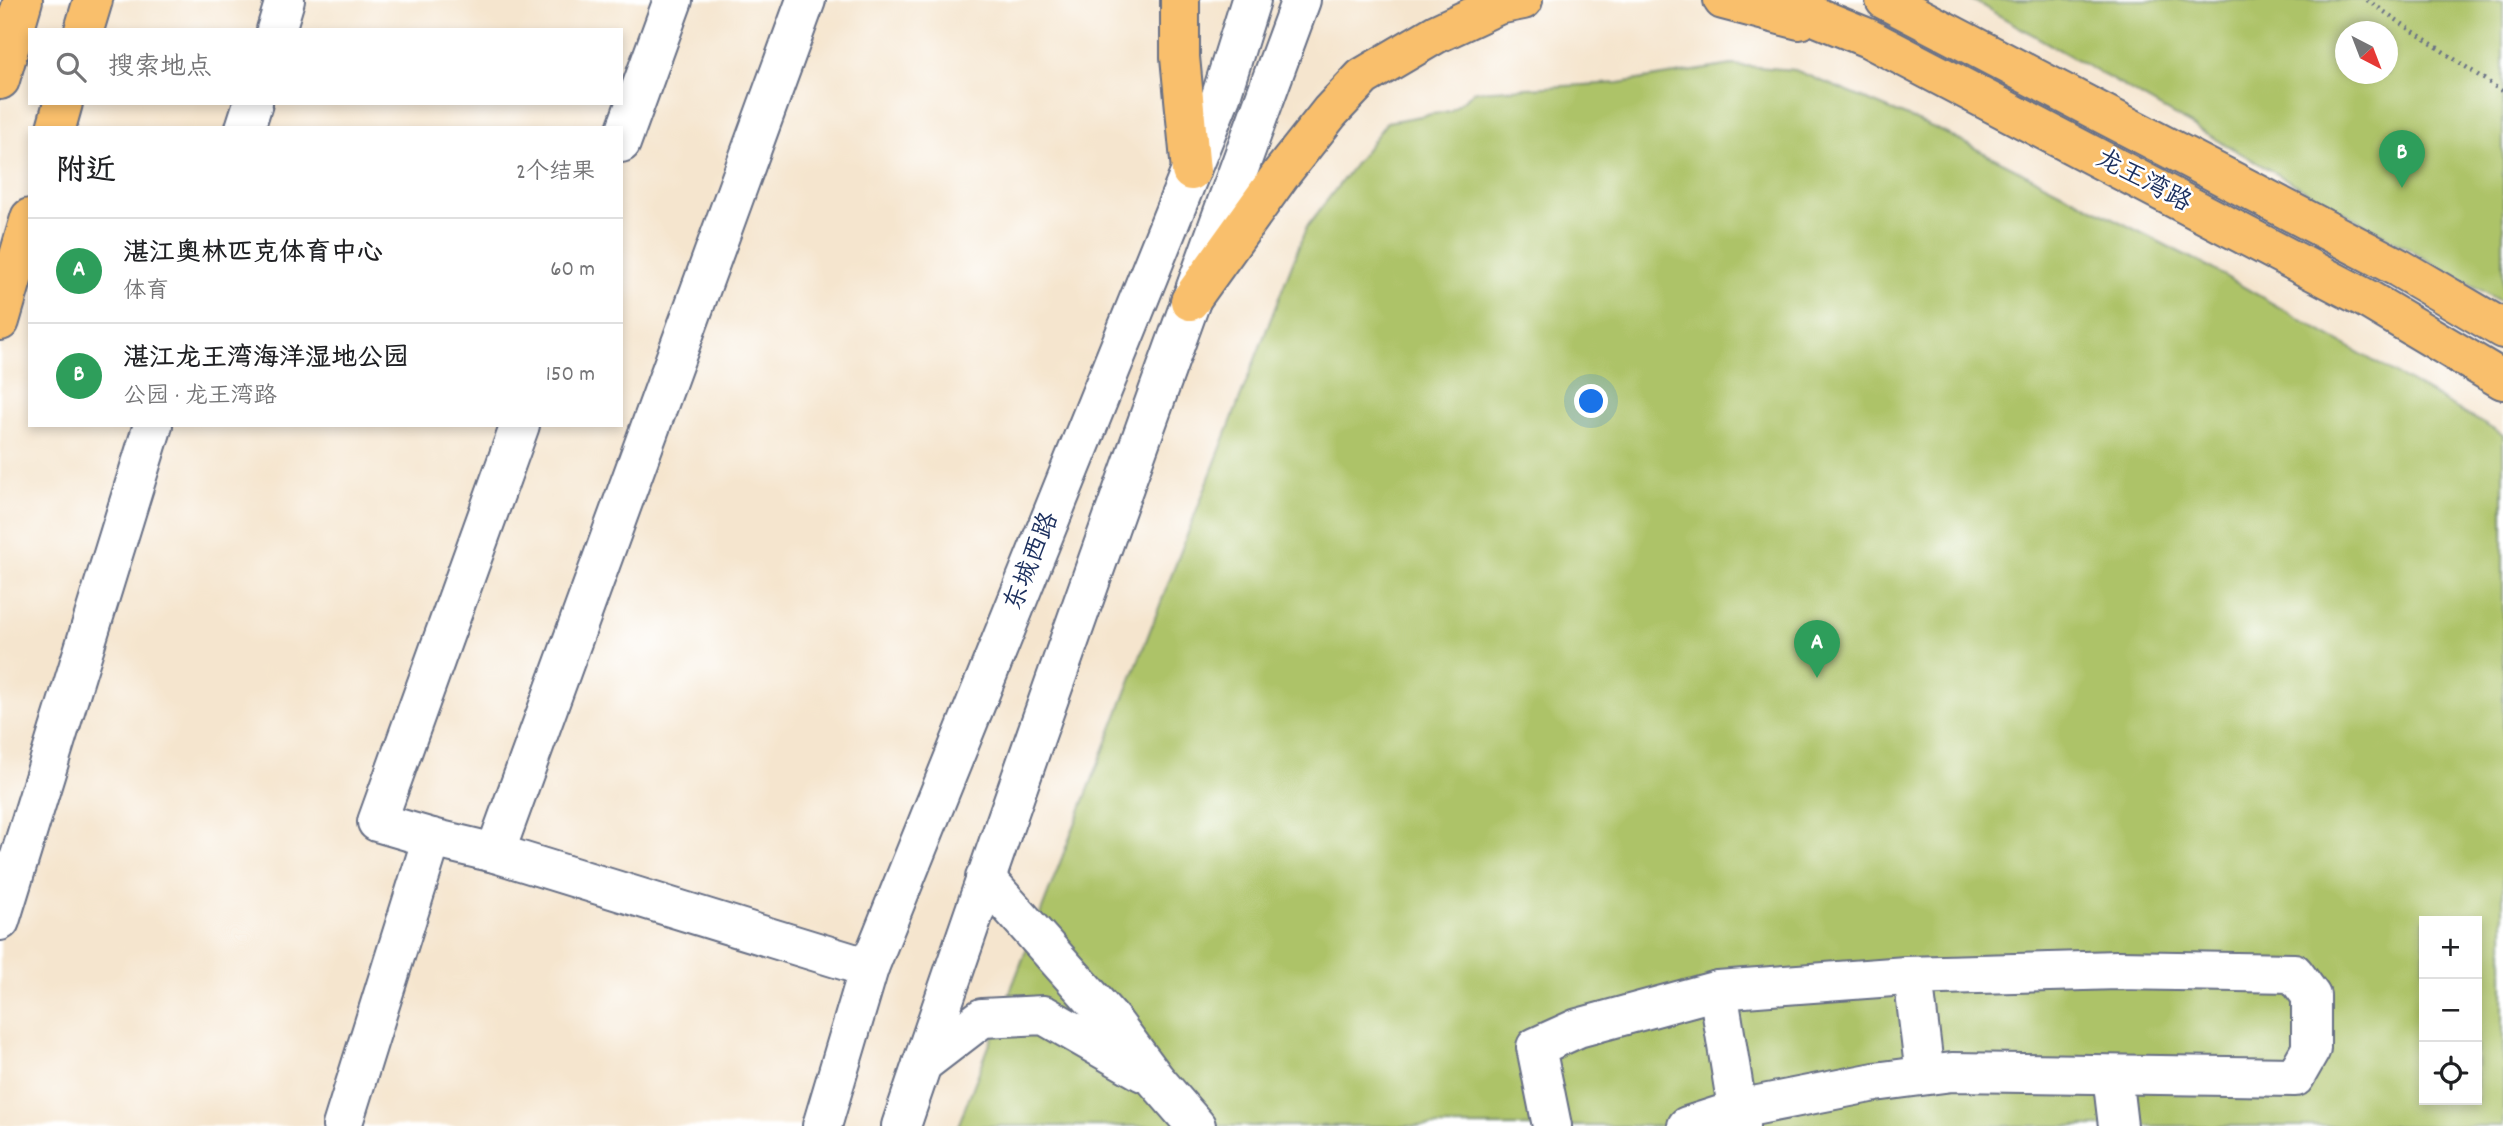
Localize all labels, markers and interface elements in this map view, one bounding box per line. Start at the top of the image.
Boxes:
north arrow [2335,21,2398,84]
search box [28,28,623,105]
icon: search [52,48,90,86]
text: 搜索地点 [108,50,212,87]
pin: B [2379,130,2425,188]
street label: 龙王湾路 [2088,141,2198,223]
text: 附近 [56,152,116,195]
text: 2个结果 [516,157,595,190]
text: 湛江奥林匹克体育中心 [123,236,383,273]
text: A [73,254,85,287]
text: 60 m [550,254,595,287]
text: 体育 [123,276,169,309]
text: 湛江龙王湾海洋湿地公园 [123,341,409,378]
text: B [74,359,84,392]
text: 150 m [546,359,595,392]
text: 公园 · 龙王湾路 [123,381,277,414]
your location [1574,384,1608,418]
street label: 东城西路 [996,507,1070,617]
pin: A [1794,620,1840,678]
map controls [2419,916,2482,1105]
button: + [2419,916,2482,979]
button: − [2419,979,2482,1042]
button: locate [2419,1042,2482,1105]

